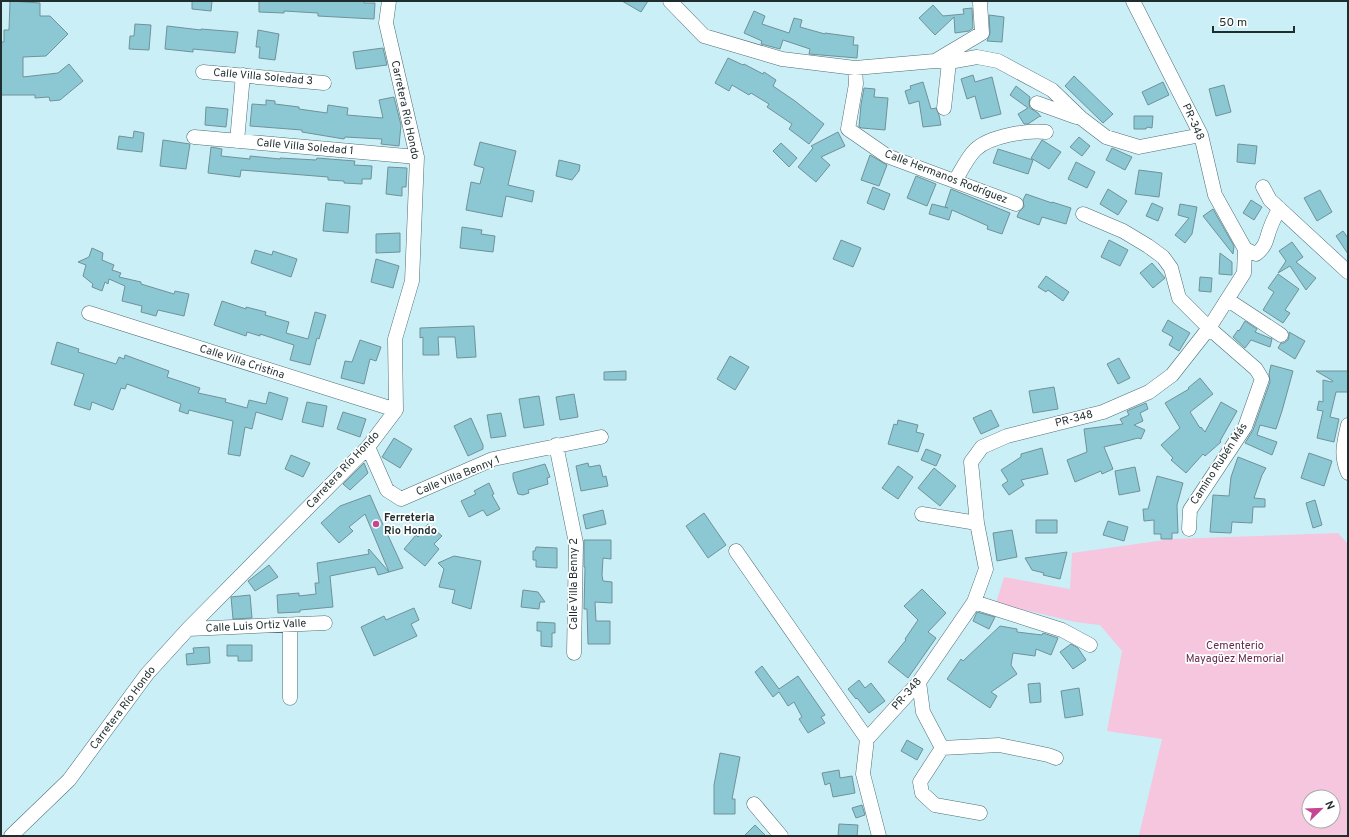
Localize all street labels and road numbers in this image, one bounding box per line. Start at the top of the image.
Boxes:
street label: Carretera Río Hondo [388,59,422,161]
street label: Calle Villa Soledad 3 [213,66,313,88]
street label: PR-348 [1179,101,1207,143]
street label: Calle Villa Soledad 1 [256,136,354,158]
street label: Calle Hermanos Rodríguez [882,147,1010,207]
street label: Calle Villa Cristina [198,342,287,382]
street label: PR-348 [1054,408,1094,430]
street label: Camino Rubén Más [1187,421,1251,507]
street label: Carretera Río Hondo [303,428,383,512]
street label: Calle Villa Benny 1 [414,453,502,499]
street label: Calle Villa Benny 2 [567,538,581,630]
street label: Calle Luis Ortiz Valle [205,616,307,636]
street label: Carretera Río Hondo [87,663,159,753]
street label: PR-348 [889,675,925,713]

